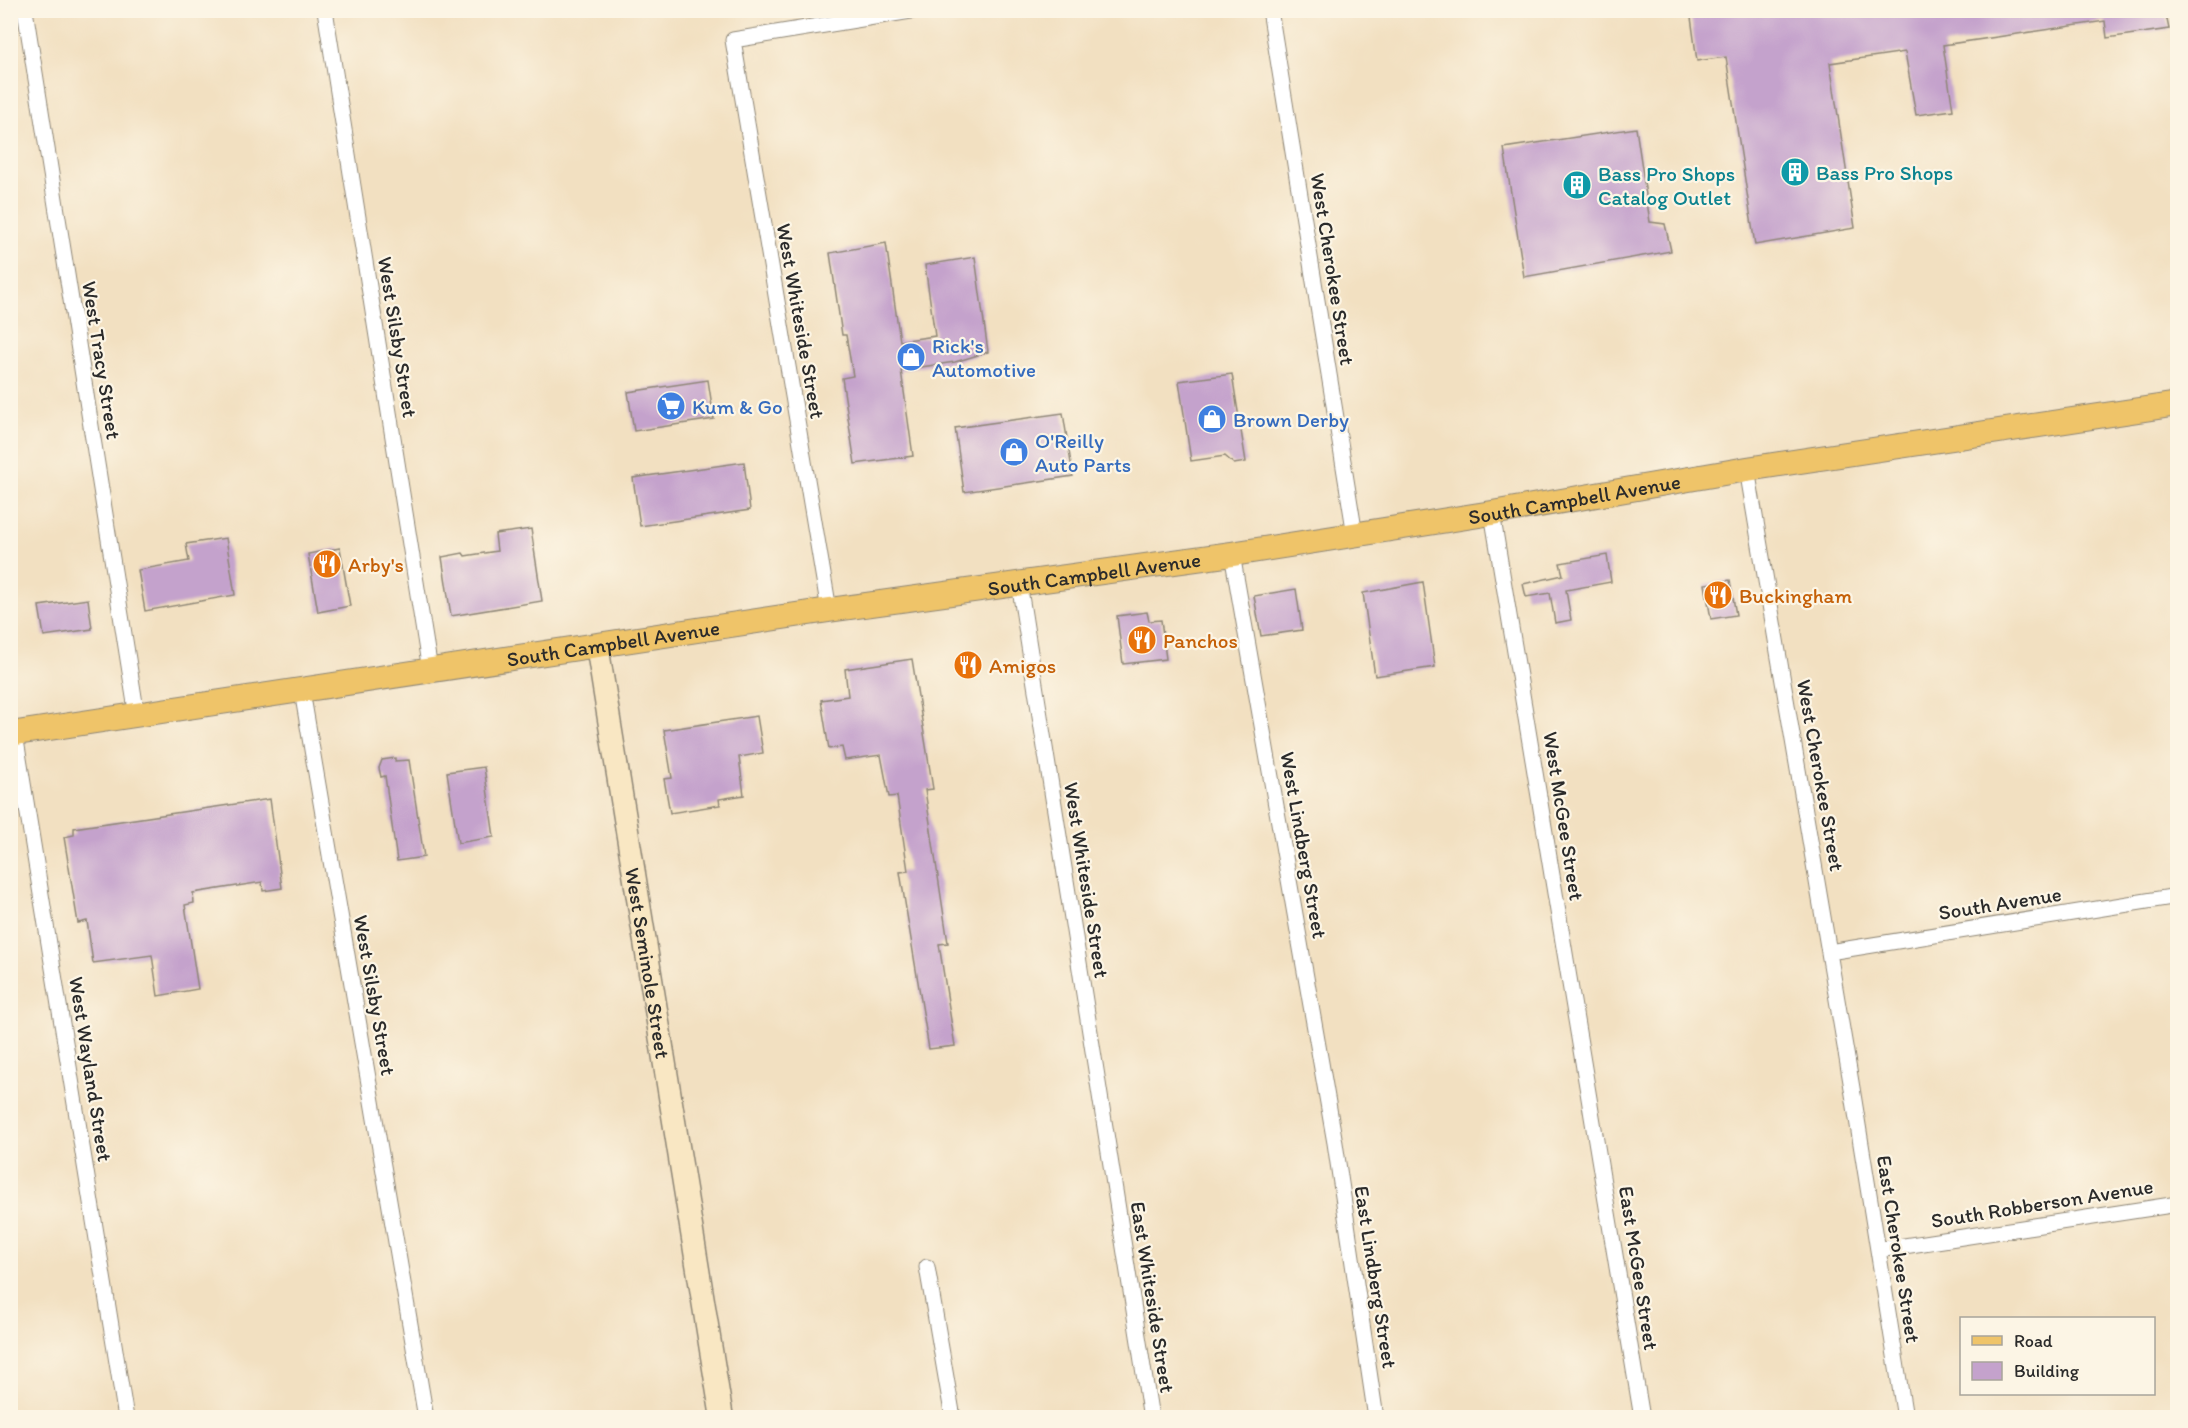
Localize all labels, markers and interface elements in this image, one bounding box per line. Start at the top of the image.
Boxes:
building icon: Bass Pro Shops [1779,156,1811,188]
place label: Bass Pro Shops [1816,160,1953,185]
place label: Bass Pro Shops Catalog Outlet [1598,161,1735,210]
building icon: Bass Pro Shops Catalog Outlet [1561,169,1593,201]
street label: West Cherokee Street [1305,171,1361,367]
street label: West Whiteside Street [771,221,831,421]
street label: West Silsby Street [373,255,423,419]
street label: West Tracy Street [77,279,127,441]
place label: Rick's Automotive [932,333,1036,382]
shop icon: Rick's Automotive [895,341,927,373]
supermarket icon: Kum & Go [655,390,687,422]
place label: Kum & Go [692,394,783,419]
shop icon: Brown Derby [1196,403,1228,435]
place label: Brown Derby [1233,407,1349,432]
place label: O'Reilly Auto Parts [1035,428,1131,477]
shop icon: O'Reilly Auto Parts [998,436,1030,468]
street label: South Campbell Avenue [1466,468,1682,529]
street label: South Campbell Avenue [986,546,1202,600]
restaurant icon: Arby's [311,548,343,580]
place label: Arby's [348,552,404,577]
restaurant icon: Buckingham [1702,579,1734,611]
place label: Buckingham [1739,583,1852,608]
street label: South Campbell Avenue [505,614,721,671]
restaurant icon: Panchos [1126,624,1158,656]
place label: Panchos [1163,628,1238,653]
restaurant icon: Amigos [952,649,984,681]
place label: Amigos [989,653,1056,678]
street label: West Cherokee Street [1792,677,1850,873]
street label: West McGee Street [1538,730,1590,902]
street label: West Lindberg Street [1275,750,1333,941]
street label: West Whiteside Street [1059,780,1115,980]
street label: West Seminole Street [621,865,676,1060]
street label: South Avenue [1937,881,2063,925]
street label: West Silsby Street [349,913,401,1077]
street label: West Wayland Street [64,975,118,1163]
street label: East Cherokee Street [1872,1153,1926,1345]
street label: South Robberson Avenue [1929,1173,2155,1233]
street label: East Lindberg Street [1349,1184,1403,1370]
street label: East McGee Street [1614,1184,1664,1352]
street label: East Whiteside Street [1126,1199,1180,1395]
legend [1960,1317,2155,1395]
text: Road [2014,1330,2053,1352]
text: Building [2014,1360,2080,1382]

